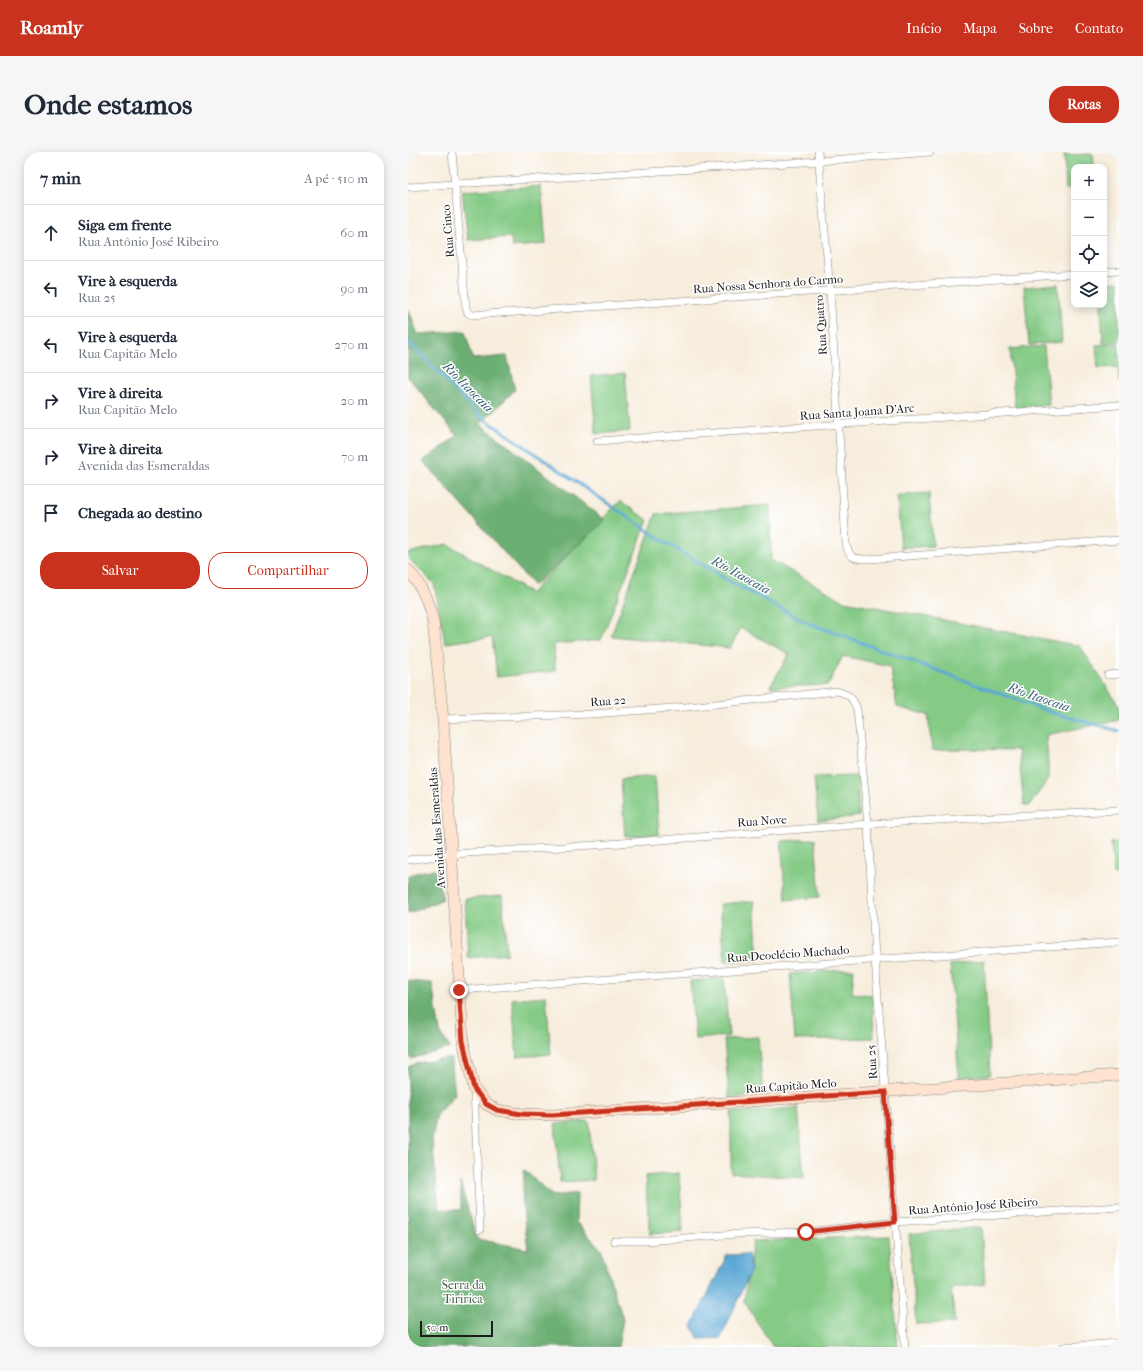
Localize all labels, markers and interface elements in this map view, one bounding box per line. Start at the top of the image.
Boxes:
text: Roamly [20,17,83,39]
text: Início [906,20,941,37]
text: Mapa [963,20,997,37]
text: Sobre [1019,20,1053,37]
text: Contato [1075,20,1123,37]
button: Rotas [1049,86,1119,123]
text: Onde estamos [24,88,192,121]
map controls [1071,164,1107,308]
button: + [1071,164,1107,200]
text: 7 min [40,168,81,188]
text: A pé · 510 m [304,171,368,186]
button: − [1071,200,1107,236]
street label: Rua Cinco [439,204,457,258]
text: Siga em frente [78,216,171,234]
icon: ahead [40,222,62,244]
text: 60 m [340,225,368,240]
text: Rua Antônio José Ribeiro [78,234,219,249]
button: locate [1071,236,1107,272]
text: Vire à esquerda [78,272,177,290]
street label: Rua Nossa Senhora do Carmo [693,272,843,296]
button: layers [1071,272,1107,308]
icon: left [40,278,62,300]
text: 90 m [340,281,368,296]
text: Rua 25 [78,290,116,305]
street label: Rua Quatro [812,294,830,356]
text: Vire à esquerda [78,328,177,346]
icon: left [40,334,62,356]
text: 270 m [334,337,368,352]
text: Rua Capitão Melo [78,346,177,361]
water label: Rio Itaocaia [439,358,496,415]
text: Vire à direita [78,384,162,402]
icon: right [40,390,62,412]
text: 20 m [341,393,368,408]
street label: Rua Santa Joana D'Arc [799,401,915,423]
text: Rua Capitão Melo [78,402,177,417]
text: Vire à direita [78,440,162,458]
icon: right [40,446,62,468]
text: 70 m [341,449,368,464]
text: Avenida das Esmeraldas [78,458,210,473]
icon: arrive [40,502,62,524]
text: Chegada ao destino [78,504,202,522]
button: Salvar [40,552,200,589]
button: Compartilhar [208,552,368,589]
water label: Rio Itaocaia [708,552,773,597]
water label: Rio Itaocaia [1005,679,1072,715]
street label: Rua 22 [590,693,626,709]
street label: Avenida das Esmeraldas [426,766,448,890]
street label: Rua Nove [737,812,787,830]
street label: Rua Deoclécio Machado [726,943,850,965]
route end [450,981,468,999]
street label: Rua 25 [864,1044,880,1080]
street label: Rua Capitão Melo [745,1076,837,1096]
street label: Rua Antônio José Ribeiro [908,1194,1038,1218]
route start [797,1223,815,1241]
park label: Serra da Tiririca [442,1278,485,1306]
scale bar [420,1319,493,1338]
text: 50 m [426,1321,448,1334]

